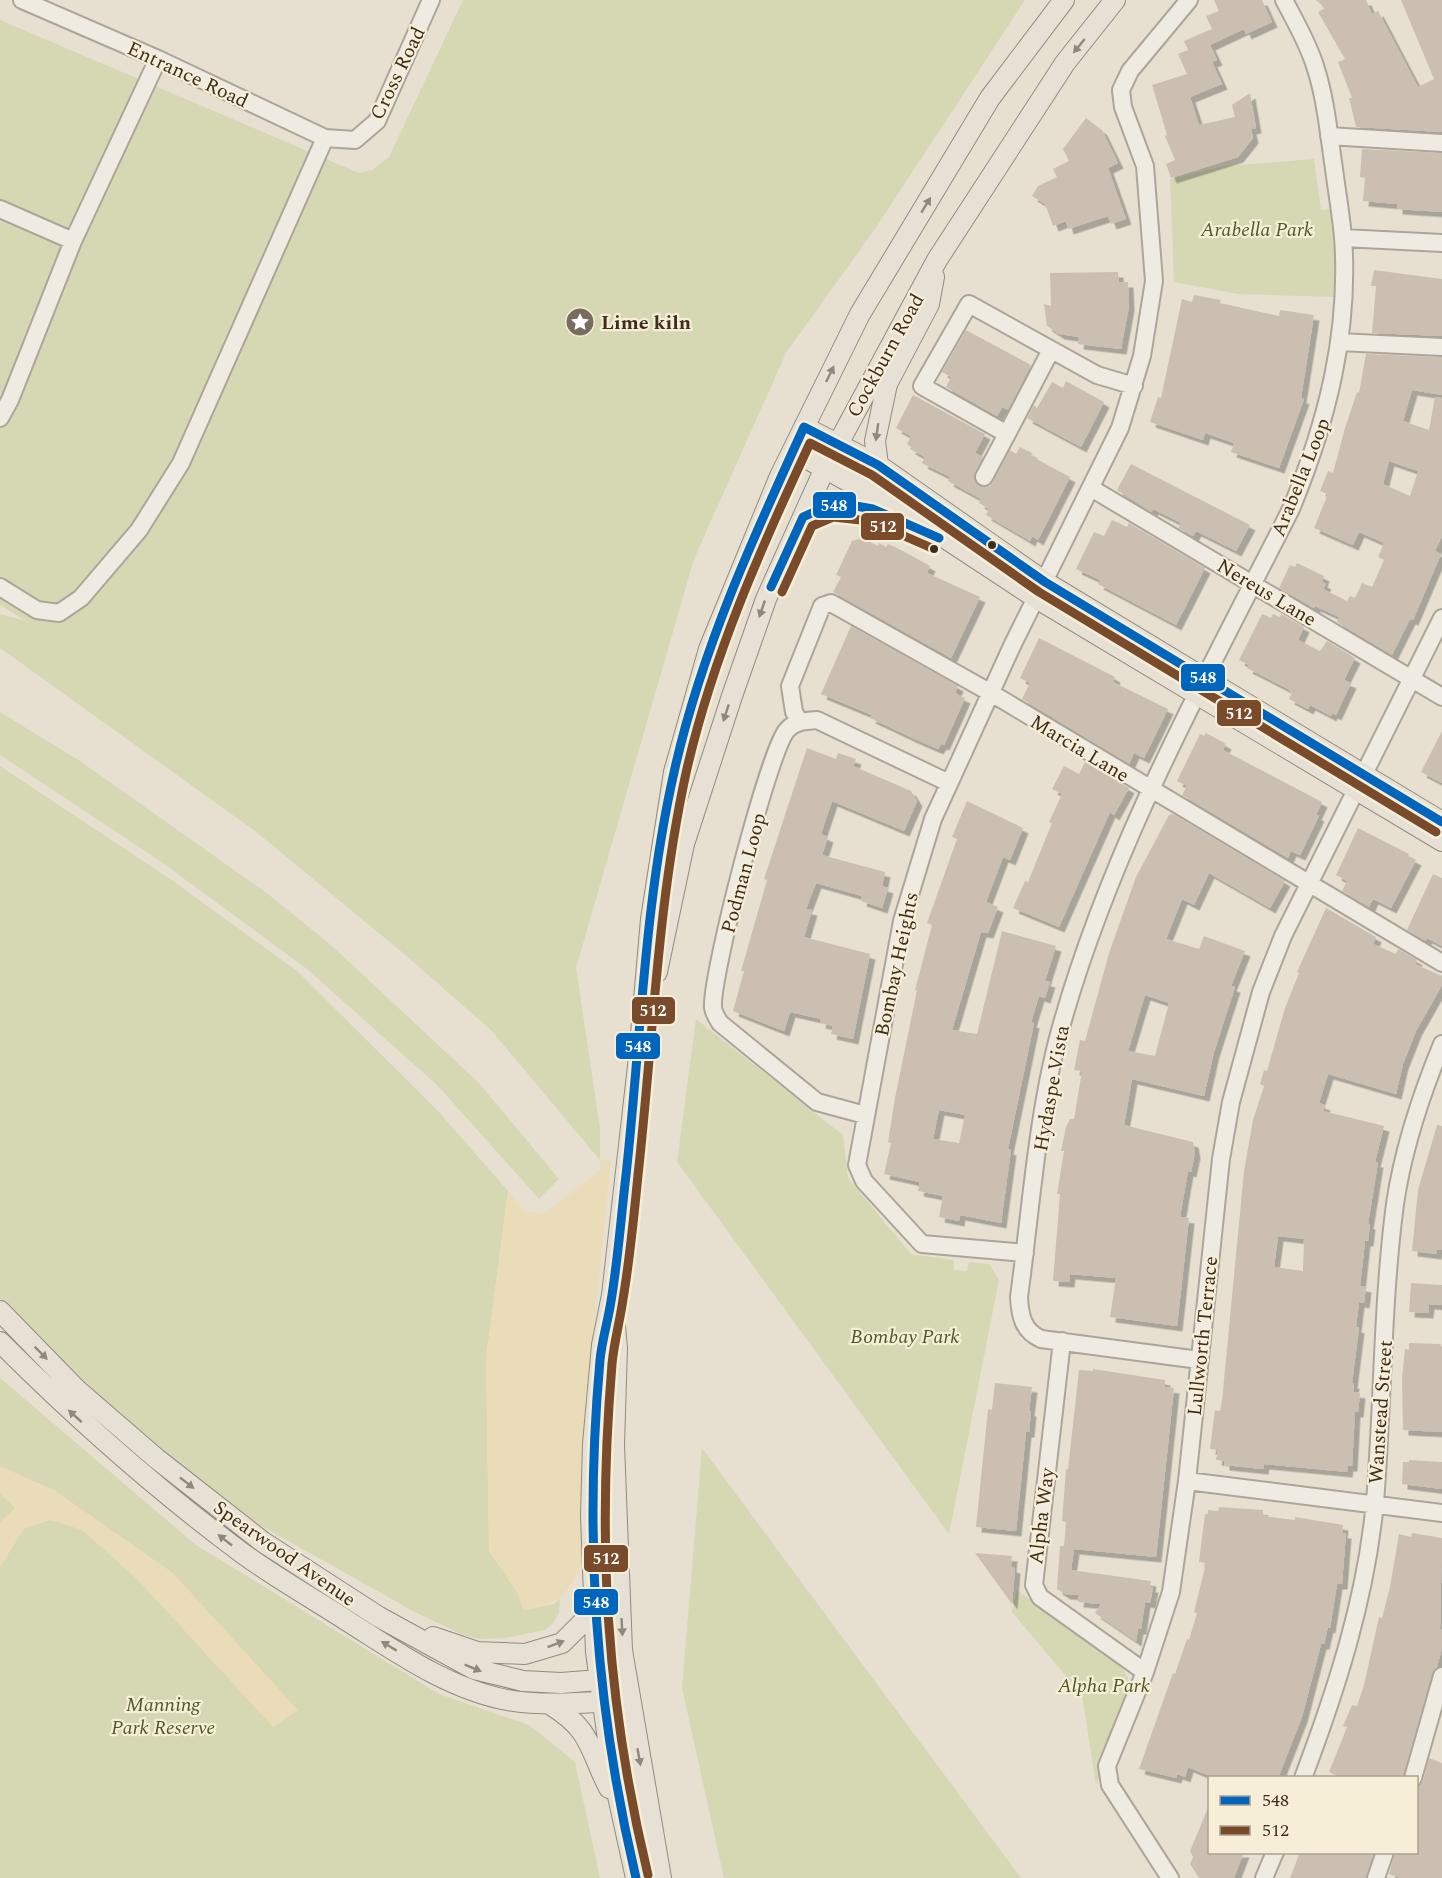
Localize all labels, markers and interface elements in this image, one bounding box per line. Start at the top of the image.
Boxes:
street label: Cross Road [362,22,433,125]
street label: Entrance Road [122,34,253,116]
one-way arrow [1072,38,1085,54]
one-way arrow [920,197,931,213]
park label: Arabella Park [1200,215,1314,245]
street label: Cockburn Road [839,288,932,423]
place icon: Lime kiln [564,306,596,338]
place label: Lime kiln [601,308,691,338]
one-way arrow [825,366,835,383]
street label: Arabella Loop [1263,413,1338,541]
one-way arrow [873,423,882,442]
line badge: 548 [812,491,857,519]
text: 548 [821,494,847,518]
line badge: 512 [860,512,905,541]
text: 512 [870,515,896,539]
unlabelled marker [986,539,998,551]
unlabelled marker [928,543,940,555]
street label: Nereus Lane [1211,551,1322,635]
one-way arrow [757,600,767,618]
line badge: 548 [1180,663,1226,692]
text: 548 [1190,666,1216,690]
line badge: 512 [1216,699,1262,727]
text: 512 [1226,702,1252,726]
one-way arrow [721,704,730,722]
street label: Marcia Lane [1024,707,1135,790]
street label: Podman Loop [713,810,774,937]
street label: Bombay Heights [867,889,927,1039]
line badge: 512 [631,996,676,1025]
text: 512 [640,999,666,1023]
street label: Hydaspe Vista [1026,1022,1078,1154]
line badge: 548 [615,1032,661,1060]
text: 548 [625,1035,651,1059]
street label: Lullworth Terrace [1180,1255,1226,1417]
park label: Bombay Park [850,1322,960,1352]
street label: Wanstead Street [1361,1339,1401,1485]
one-way arrow [34,1345,48,1359]
one-way arrow [68,1410,83,1423]
street label: Alpha Way [1021,1465,1063,1566]
one-way arrow [179,1476,194,1488]
street label: Spearwood Avenue [207,1493,362,1614]
one-way arrow [218,1534,234,1546]
line badge: 512 [583,1544,629,1573]
text: 512 [593,1547,619,1571]
line badge: 548 [573,1588,619,1616]
text: 548 [583,1591,609,1615]
one-way arrow [617,1618,626,1637]
one-way arrow [547,1639,565,1649]
one-way arrow [381,1641,397,1652]
one-way arrow [464,1664,482,1673]
park label: Alpha Park [1057,1671,1151,1701]
park label: Manning Park Reserve [111,1690,215,1743]
one-way arrow [635,1748,644,1767]
legend [1208,1776,1418,1854]
text: 548 [1262,1787,1289,1814]
text: 512 [1262,1817,1289,1844]

